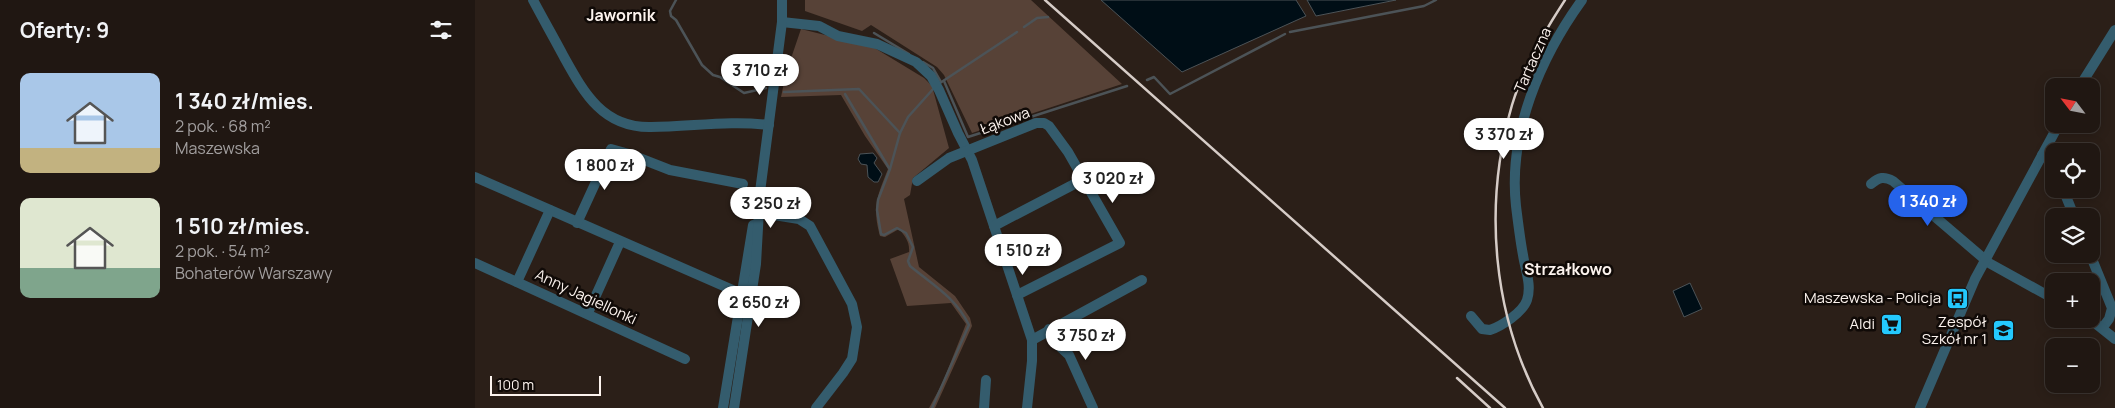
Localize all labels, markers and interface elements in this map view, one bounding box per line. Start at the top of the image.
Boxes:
district label: Jawornik [587,4,656,26]
text: Oferty: 9 [20,16,109,44]
icon: filters [427,16,455,44]
street label: Tartaczna [1509,24,1556,96]
pin: 3 710 zł [708,54,812,96]
text: 3 710 zł [732,59,788,81]
north arrow [2045,78,2100,132]
map controls [2045,78,2100,393]
text: 1 340 zł/mies. [175,87,314,115]
icon: home [60,93,120,153]
street label: Łąkowa [977,102,1033,140]
text: 2 pok. · 68 m² [175,115,271,137]
pin: 3 370 zł [1452,118,1556,160]
text: 3 370 zł [1475,123,1533,145]
text: Maszewska [175,137,260,159]
button: locate [2045,143,2100,198]
pin: 1 800 zł [553,148,657,191]
text: 1 800 zł [576,154,634,176]
pin: 3 020 zł [1061,162,1165,204]
text: 3 020 zł [1083,167,1143,189]
pin: 1 340 zł [1876,184,1980,227]
pin: 3 250 zł [719,186,823,229]
text: 1 340 zł [1899,190,1957,212]
text: 3 250 zł [741,192,801,214]
button: layers [2045,208,2100,263]
text: 1 510 zł/mies. [175,212,310,240]
icon: home [60,218,120,278]
pin: 1 510 zł [971,234,1075,276]
text: 1 510 zł [996,239,1050,261]
text: 2 pok. · 54 m² [175,240,270,262]
district label: Strzałkowo [1524,258,1612,280]
text: Bohaterów Warszawy [175,262,333,284]
street label: Anny Jagiellonki [532,264,641,329]
button: + [2045,273,2100,328]
pin: 2 650 zł [707,286,811,328]
bus stop icon: Maszewska - Policja [1945,286,1969,310]
place label: Maszewska - Policja [1804,287,1941,308]
text: 2 650 zł [729,291,789,313]
place label: Zespół Szkół nr 1 [1922,311,1987,349]
supermarket icon: Aldi [1879,312,1903,336]
place label: Aldi [1850,313,1875,334]
pin: 3 750 zł [1034,318,1138,361]
school or university icon: Zespół Szkół nr 1 [1991,319,2015,343]
text: 3 750 zł [1057,324,1115,346]
button: − [2045,338,2100,393]
scale bar [490,373,601,396]
text: 100 m [497,375,534,394]

